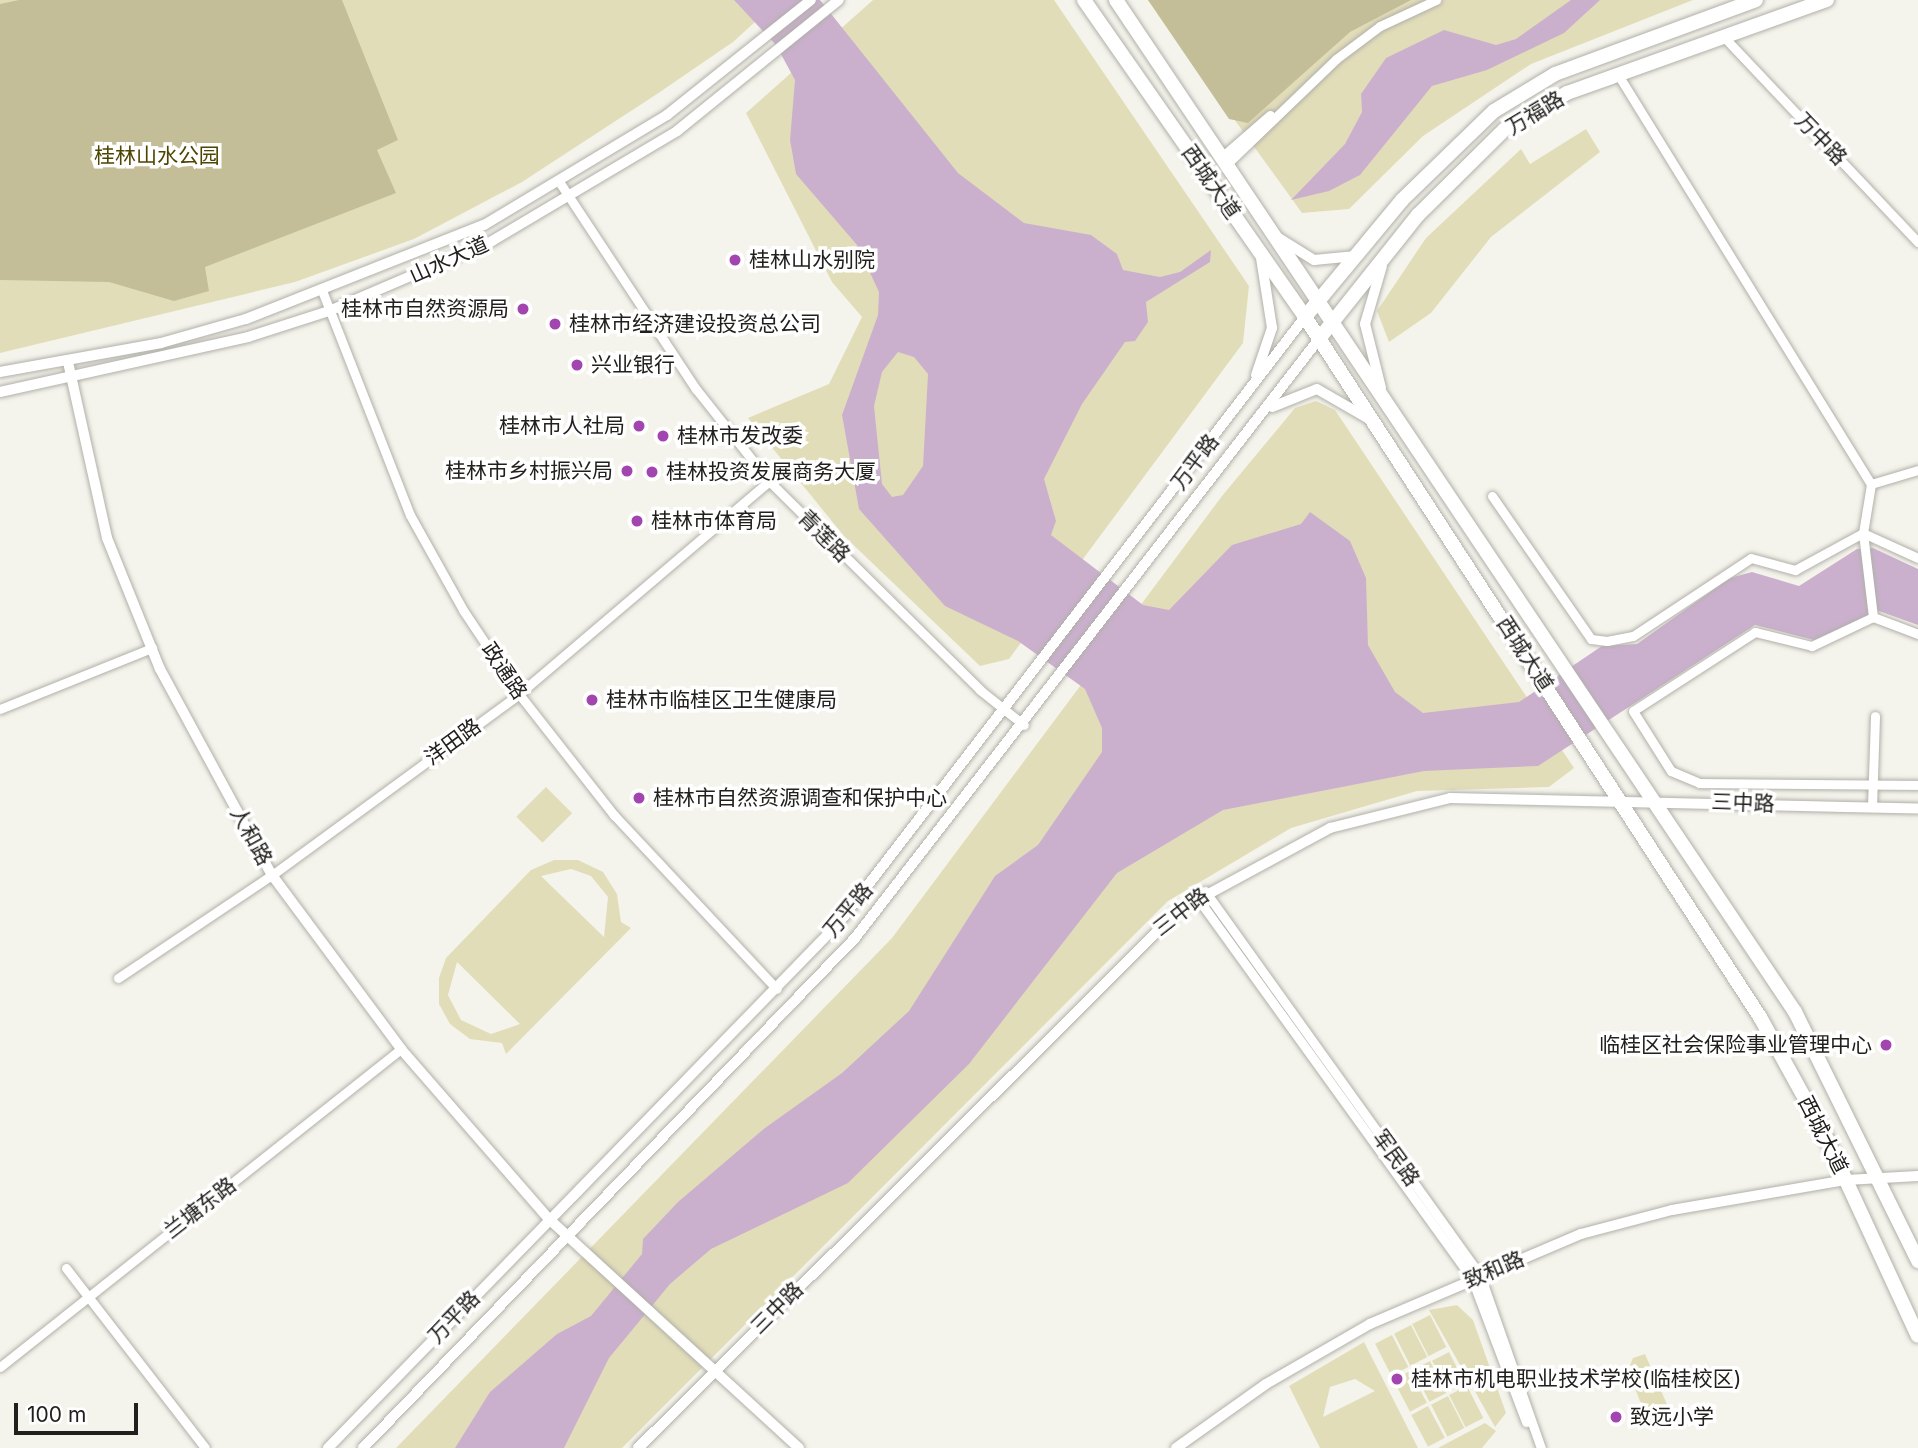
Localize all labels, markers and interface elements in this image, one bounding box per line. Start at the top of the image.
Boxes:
street label: 万福路 [1502,86,1568,140]
street label: 万中路 [1790,108,1852,170]
street label: 西城大道 [1177,140,1245,224]
park label: 桂林山水公园 [94,143,220,169]
street label: 山水大道 [406,231,492,289]
place label: 桂林山水别院 [749,247,875,273]
marker: 桂林山水别院 [727,252,743,268]
place label: 桂林市自然资源局 [341,296,509,322]
marker: 桂林市自然资源局 [515,301,531,317]
place label: 桂林市经济建设投资总公司 [569,311,821,337]
marker: 桂林市经济建设投资总公司 [547,316,563,332]
place label: 兴业银行 [591,352,675,378]
marker: 兴业银行 [569,357,585,373]
place label: 桂林市人社局 [499,413,625,439]
marker: 桂林市人社局 [631,418,647,434]
place label: 桂林市发改委 [677,423,803,449]
marker: 桂林市发改委 [655,428,671,444]
street label: 万平路 [1166,429,1224,495]
place label: 桂林市乡村振兴局 [445,458,613,484]
place label: 桂林投资发展商务大厦 [666,459,876,485]
marker: 桂林市乡村振兴局 [619,463,635,479]
marker: 桂林投资发展商务大厦 [644,464,660,480]
street label: 青莲路 [793,505,855,567]
place label: 桂林市体育局 [651,508,777,534]
marker: 桂林市体育局 [629,513,645,529]
street label: 西城大道 [1492,612,1558,696]
street label: 政通路 [476,638,532,704]
place label: 桂林市临桂区卫生健康局 [606,687,837,713]
marker: 桂林市临桂区卫生健康局 [584,692,600,708]
street label: 洋田路 [420,713,486,771]
place label: 桂林市自然资源调查和保护中心 [653,785,947,811]
street label: 三中路 [1711,789,1775,817]
marker: 桂林市自然资源调查和保护中心 [631,790,647,806]
street label: 人和路 [225,802,277,870]
street label: 万平路 [818,878,878,942]
street label: 三中路 [1148,883,1214,941]
place label: 临桂区社会保险事业管理中心 [1599,1032,1872,1058]
marker: 临桂区社会保险事业管理中心 [1878,1037,1894,1053]
street label: 西城大道 [1793,1092,1853,1178]
street label: 军民路 [1367,1125,1425,1191]
street label: 兰塘东路 [159,1172,241,1244]
street label: 致和路 [1460,1246,1528,1294]
street label: 三中路 [746,1277,808,1339]
street label: 万平路 [423,1286,485,1348]
place label: 桂林市机电职业技术学校(临桂校区) [1411,1366,1741,1392]
marker: 桂林市机电职业技术学校(临桂校区) [1389,1371,1405,1387]
scale bar [18,1388,142,1432]
text: 100 m [27,1402,86,1427]
place label: 致远小学 [1630,1404,1714,1430]
marker: 致远小学 [1608,1409,1624,1425]

